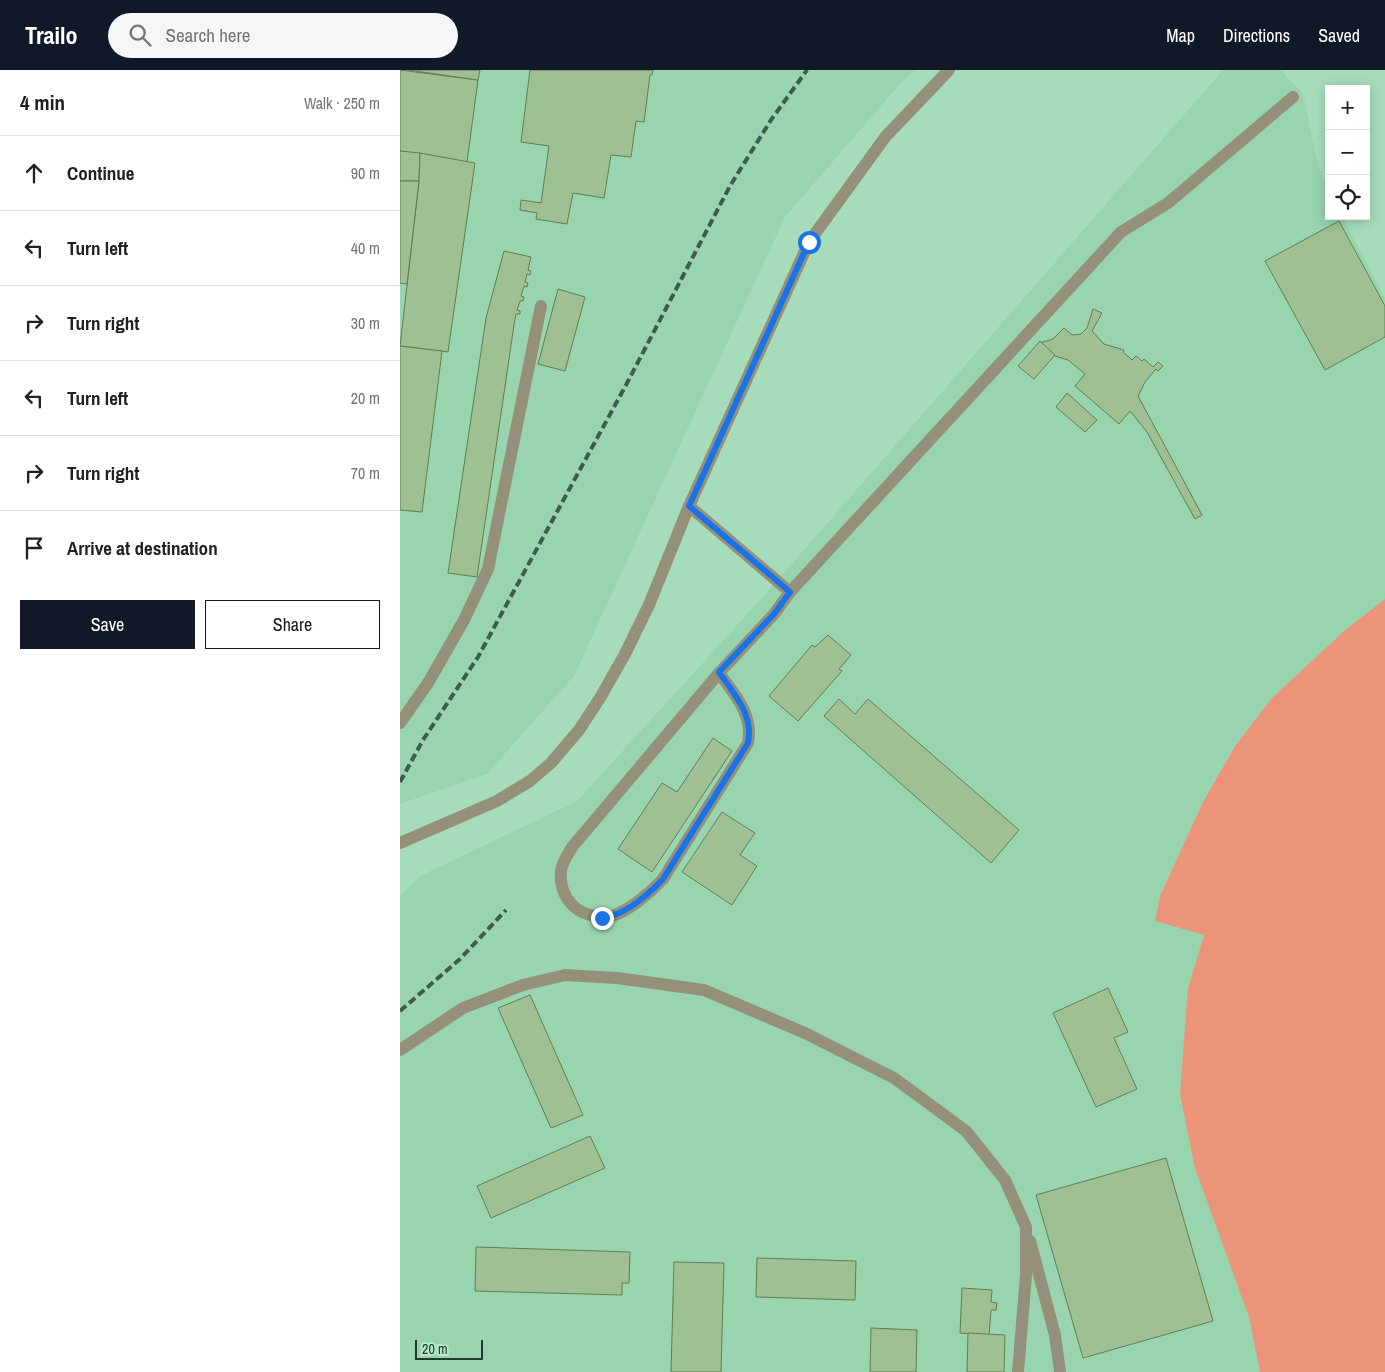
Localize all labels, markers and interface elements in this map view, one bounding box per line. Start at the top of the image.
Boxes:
search box [108,13,458,58]
text: Trailo [25,19,78,51]
icon: search [126,21,154,49]
text: Search here [166,22,250,48]
text: Map [1166,23,1195,48]
text: Directions [1223,23,1290,48]
text: Saved [1318,23,1360,48]
map controls [1325,85,1370,220]
button: + [1325,85,1370,130]
text: 4 min [20,88,65,117]
text: Walk · 250 m [304,92,380,114]
button: − [1325,130,1370,175]
icon: ahead [20,159,48,187]
text: Continue [67,160,135,186]
text: 90 m [351,162,380,184]
button: locate [1325,175,1370,220]
route start [798,231,821,254]
icon: left [20,234,48,262]
text: Turn left [67,235,128,261]
text: 40 m [351,237,380,259]
icon: right [20,309,48,337]
text: Turn right [67,310,139,336]
text: 30 m [351,312,380,334]
icon: left [20,384,48,412]
text: Turn left [67,385,128,411]
text: 20 m [351,387,380,409]
icon: right [20,459,48,487]
text: Turn right [67,460,139,486]
text: 70 m [351,462,380,484]
icon: arrive [20,534,48,562]
text: Arrive at destination [67,535,218,561]
button: Save [20,600,195,649]
button: Share [205,600,380,649]
route end [591,907,614,930]
scale bar [415,1337,482,1360]
text: 20 m [422,1340,448,1358]

